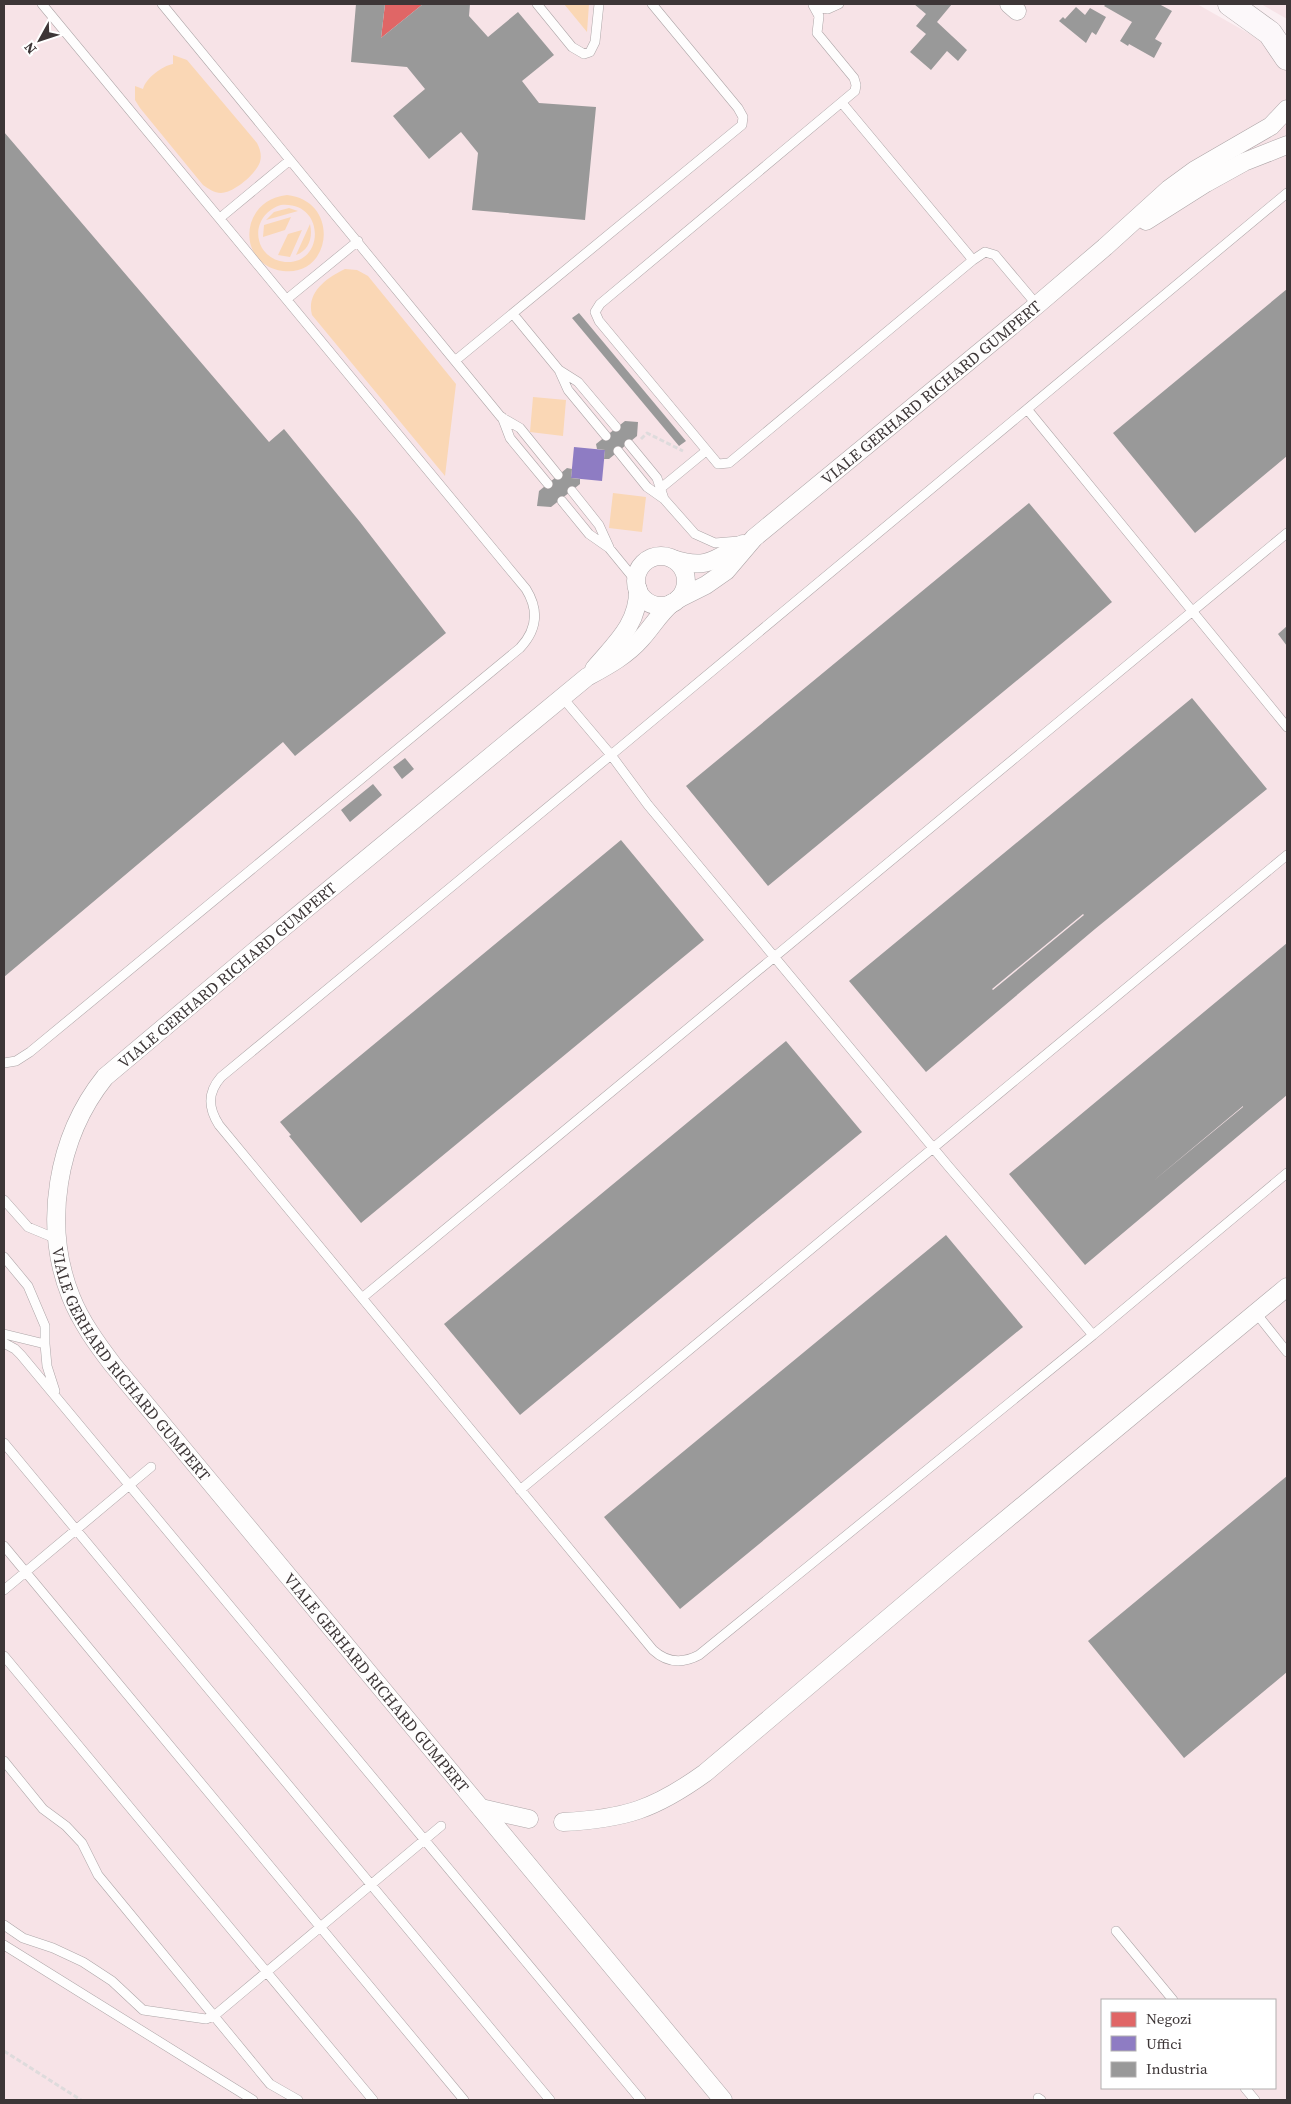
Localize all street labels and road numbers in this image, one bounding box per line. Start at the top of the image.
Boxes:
street label: VIALE GERHARD RICHARD GUMPERT [816,295,1046,490]
street label: VIALE GERHARD RICHARD GUMPERT [113,877,341,1073]
street label: VIALE GERHARD RICHARD GUMPERT [47,1245,216,1486]
street label: VIALE GERHARD RICHARD GUMPERT [279,1568,474,1797]

